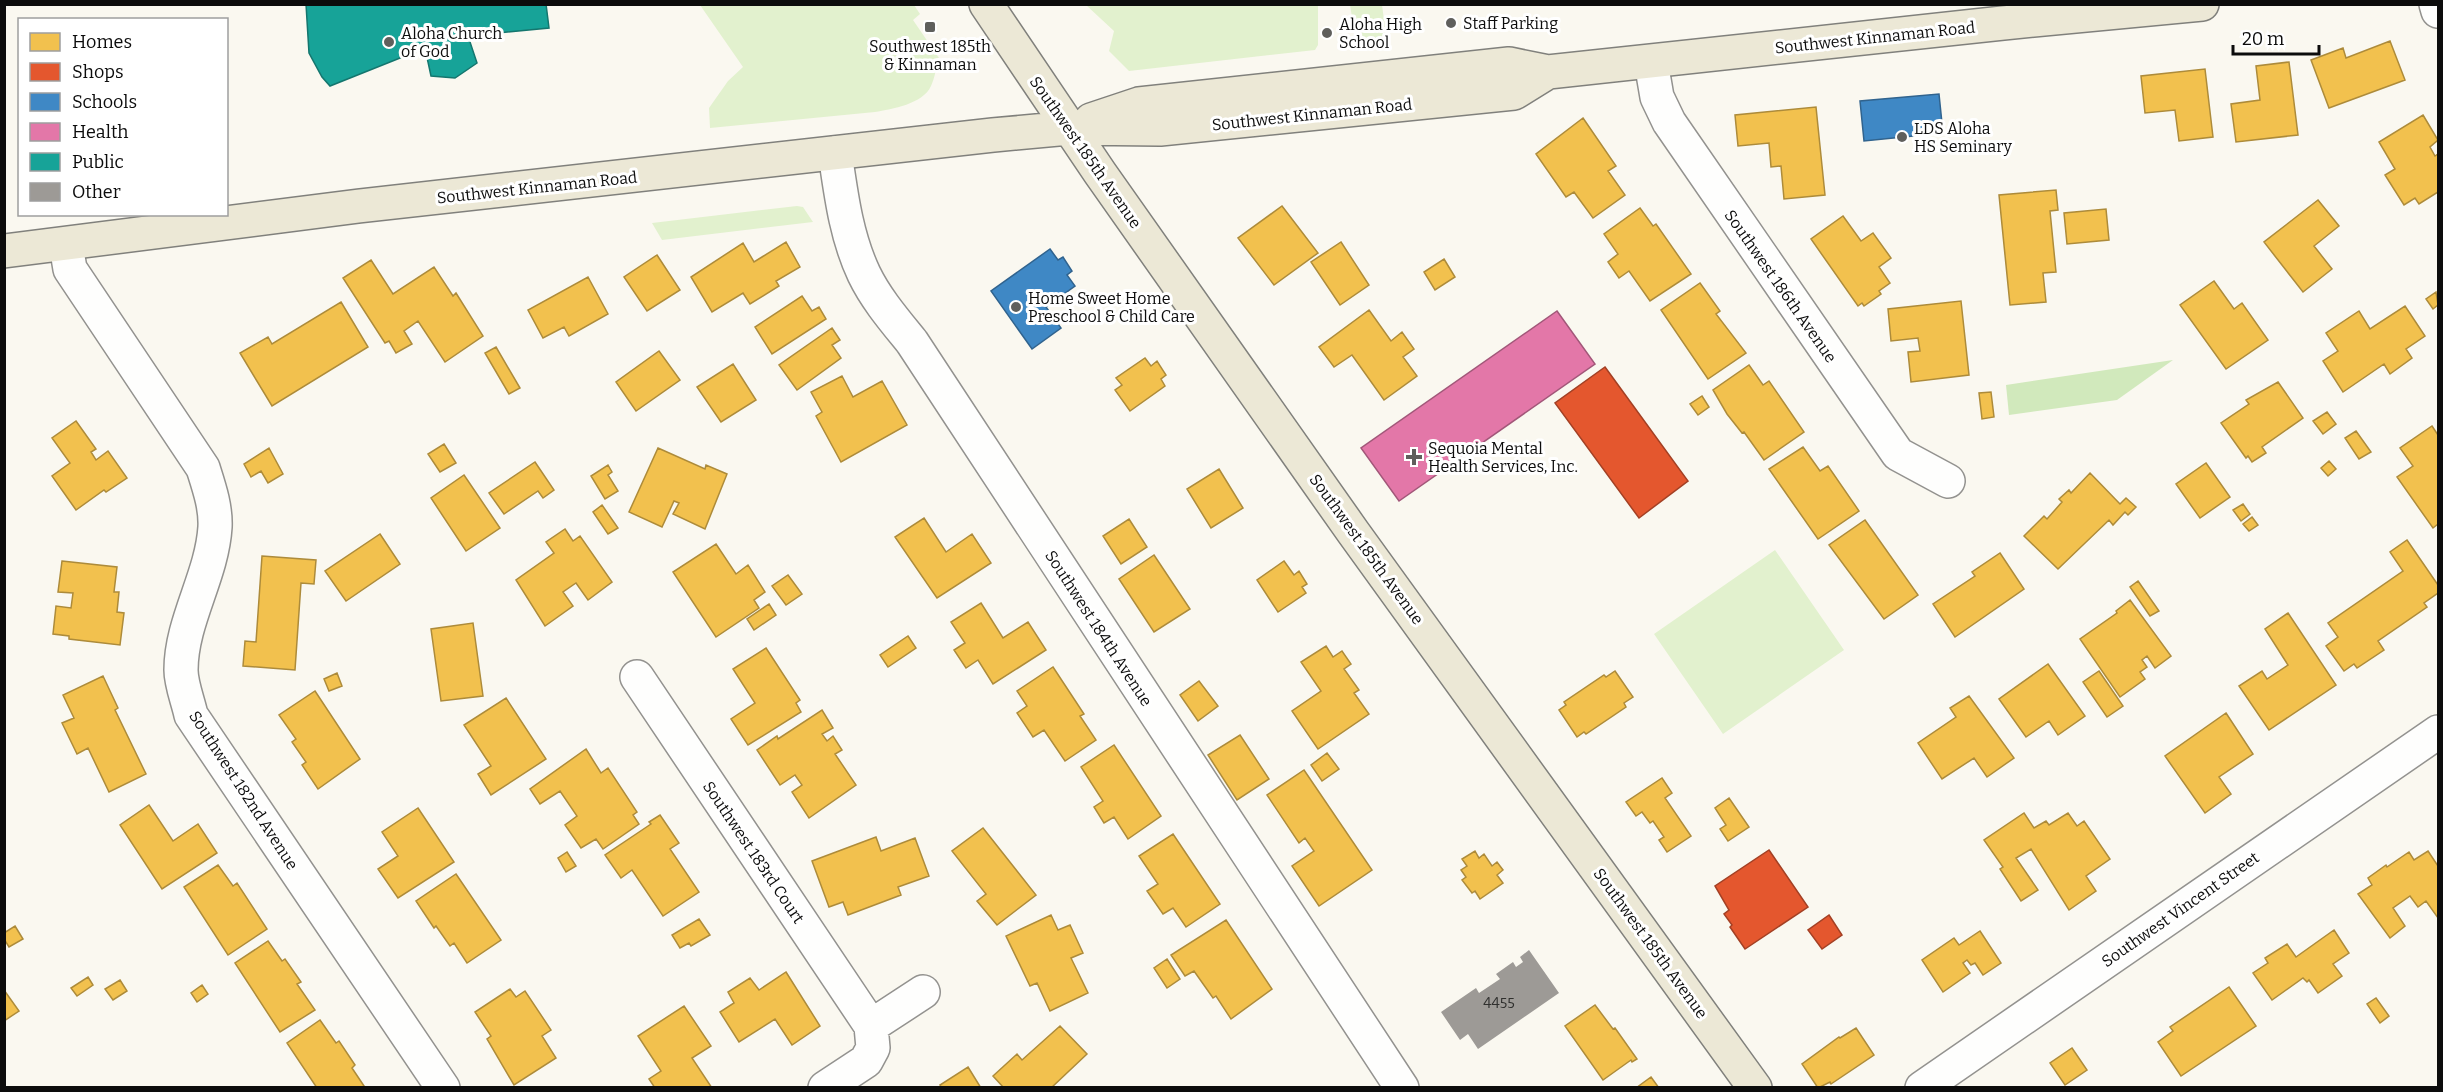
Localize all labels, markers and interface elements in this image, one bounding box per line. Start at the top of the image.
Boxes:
place label: Staff Parking [1463,14,1558,33]
place label: Aloha High School [1339,15,1422,52]
marker: Staff Parking [1444,16,1458,30]
street label: Southwest Kinnaman Road [1774,17,1977,57]
legend [18,18,228,216]
scale bar [2233,18,2318,56]
marker: Southwest 185th & Kinnaman [923,20,937,34]
place label: Aloha Church of God [401,24,502,61]
marker: Aloha High School [1320,26,1334,40]
text: 20 m [2242,28,2284,50]
text: Homes [72,31,132,53]
marker: Aloha Church of God [382,35,396,49]
place label: Southwest 185th & Kinnaman [869,37,991,74]
text: Shops [72,61,124,83]
street label: Southwest 185th Avenue [1026,73,1145,232]
text: Schools [72,91,137,113]
street label: Southwest Kinnaman Road [1211,94,1414,134]
place label: LDS Aloha HS Seminary [1914,119,2013,156]
text: Health [72,121,128,143]
marker: LDS Aloha HS Seminary [1895,130,1909,144]
text: Public [72,151,124,173]
street label: Southwest Kinnaman Road [436,167,639,207]
text: Other [72,181,121,203]
street label: Southwest 186th Avenue [1721,206,1841,366]
place label: Home Sweet Home Preschool & Child Care [1028,289,1195,326]
marker: Home Sweet Home Preschool & Child Care [1009,300,1023,314]
place label: Sequoia Mental Health Services, Inc. [1428,439,1578,476]
marker: Sequoia Mental Health Services, Inc. [1405,448,1423,466]
street label: Southwest 185th Avenue [1306,470,1428,628]
street label: Southwest 184th Avenue [1041,547,1156,710]
street label: Southwest 182nd Avenue [185,707,302,873]
street label: Southwest 183rd Court [699,778,808,927]
street label: Southwest Vincent Street [2098,848,2263,971]
street label: Southwest 185th Avenue [1590,864,1712,1022]
house number: 4455 [1483,995,1515,1012]

